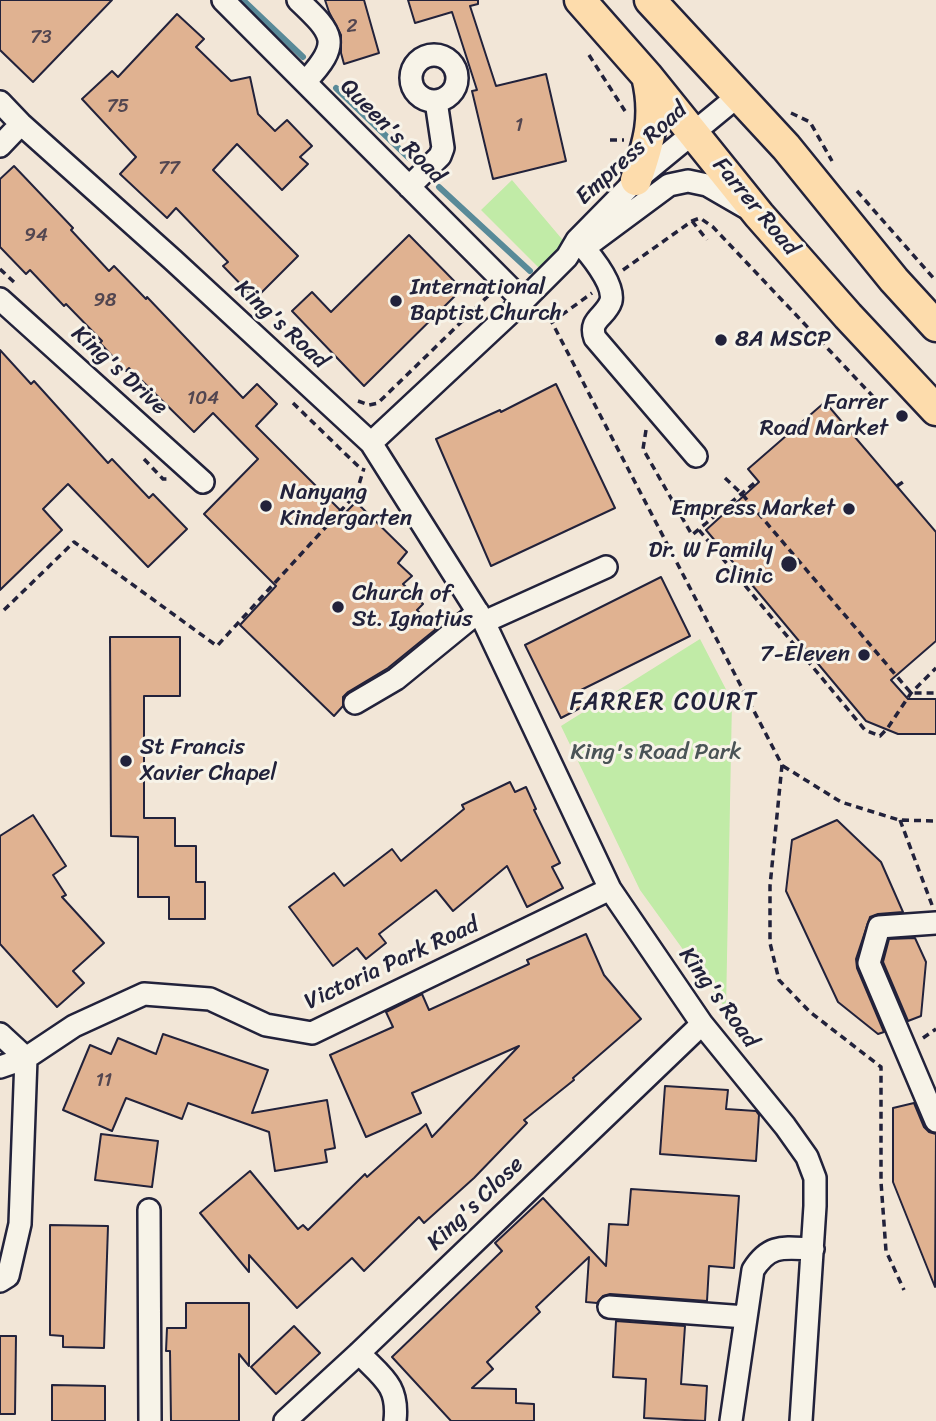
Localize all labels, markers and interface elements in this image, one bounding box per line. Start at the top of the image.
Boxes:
house number: 2 [347,16,357,38]
house number: 73 [30,27,52,49]
street label: Queen's Road [334,74,450,190]
house number: 75 [107,96,129,118]
street label: Empress Road [571,97,693,211]
house number: 1 [515,115,523,137]
street label: Farrer Road [706,152,804,262]
house number: 77 [158,158,180,180]
house number: 94 [24,225,48,247]
place label: International Baptist Church [410,274,562,328]
street label: King's Road [229,275,333,375]
house number: 98 [93,290,117,312]
marker: International Baptist Church [388,293,404,309]
street label: King's Drive [65,320,173,422]
place label: 8A MSCP [735,326,831,354]
marker: 8A MSCP [713,332,729,348]
house number: 104 [187,388,219,410]
place label: Farrer Road Market [760,389,888,443]
marker: Farrer Road Market [894,408,910,424]
place label: Nanyang Kindergarten [280,479,412,533]
place label: Empress Market [671,495,835,523]
marker: Nanyang Kindergarten [258,498,274,514]
marker: Empress Market [841,501,857,517]
place label: Dr. W Family Clinic [649,537,773,591]
marker: Dr. W Family Clinic [779,554,799,574]
place label: Church of St. Ignatius [352,580,473,634]
marker: Church of St. Ignatius [330,599,346,615]
place label: 7-Eleven [760,641,850,669]
marker: 7-Eleven [856,647,872,663]
district label: FARRER COURT [572,689,756,717]
place label: St Francis Xavier Chapel [140,734,277,788]
park label: King's Road Park [571,739,741,767]
marker: St Francis Xavier Chapel [118,753,134,769]
street label: Victoria Park Road [301,912,483,1016]
street label: King's Road [672,942,764,1054]
house number: 11 [96,1070,112,1092]
street label: King's Close [422,1151,530,1257]

